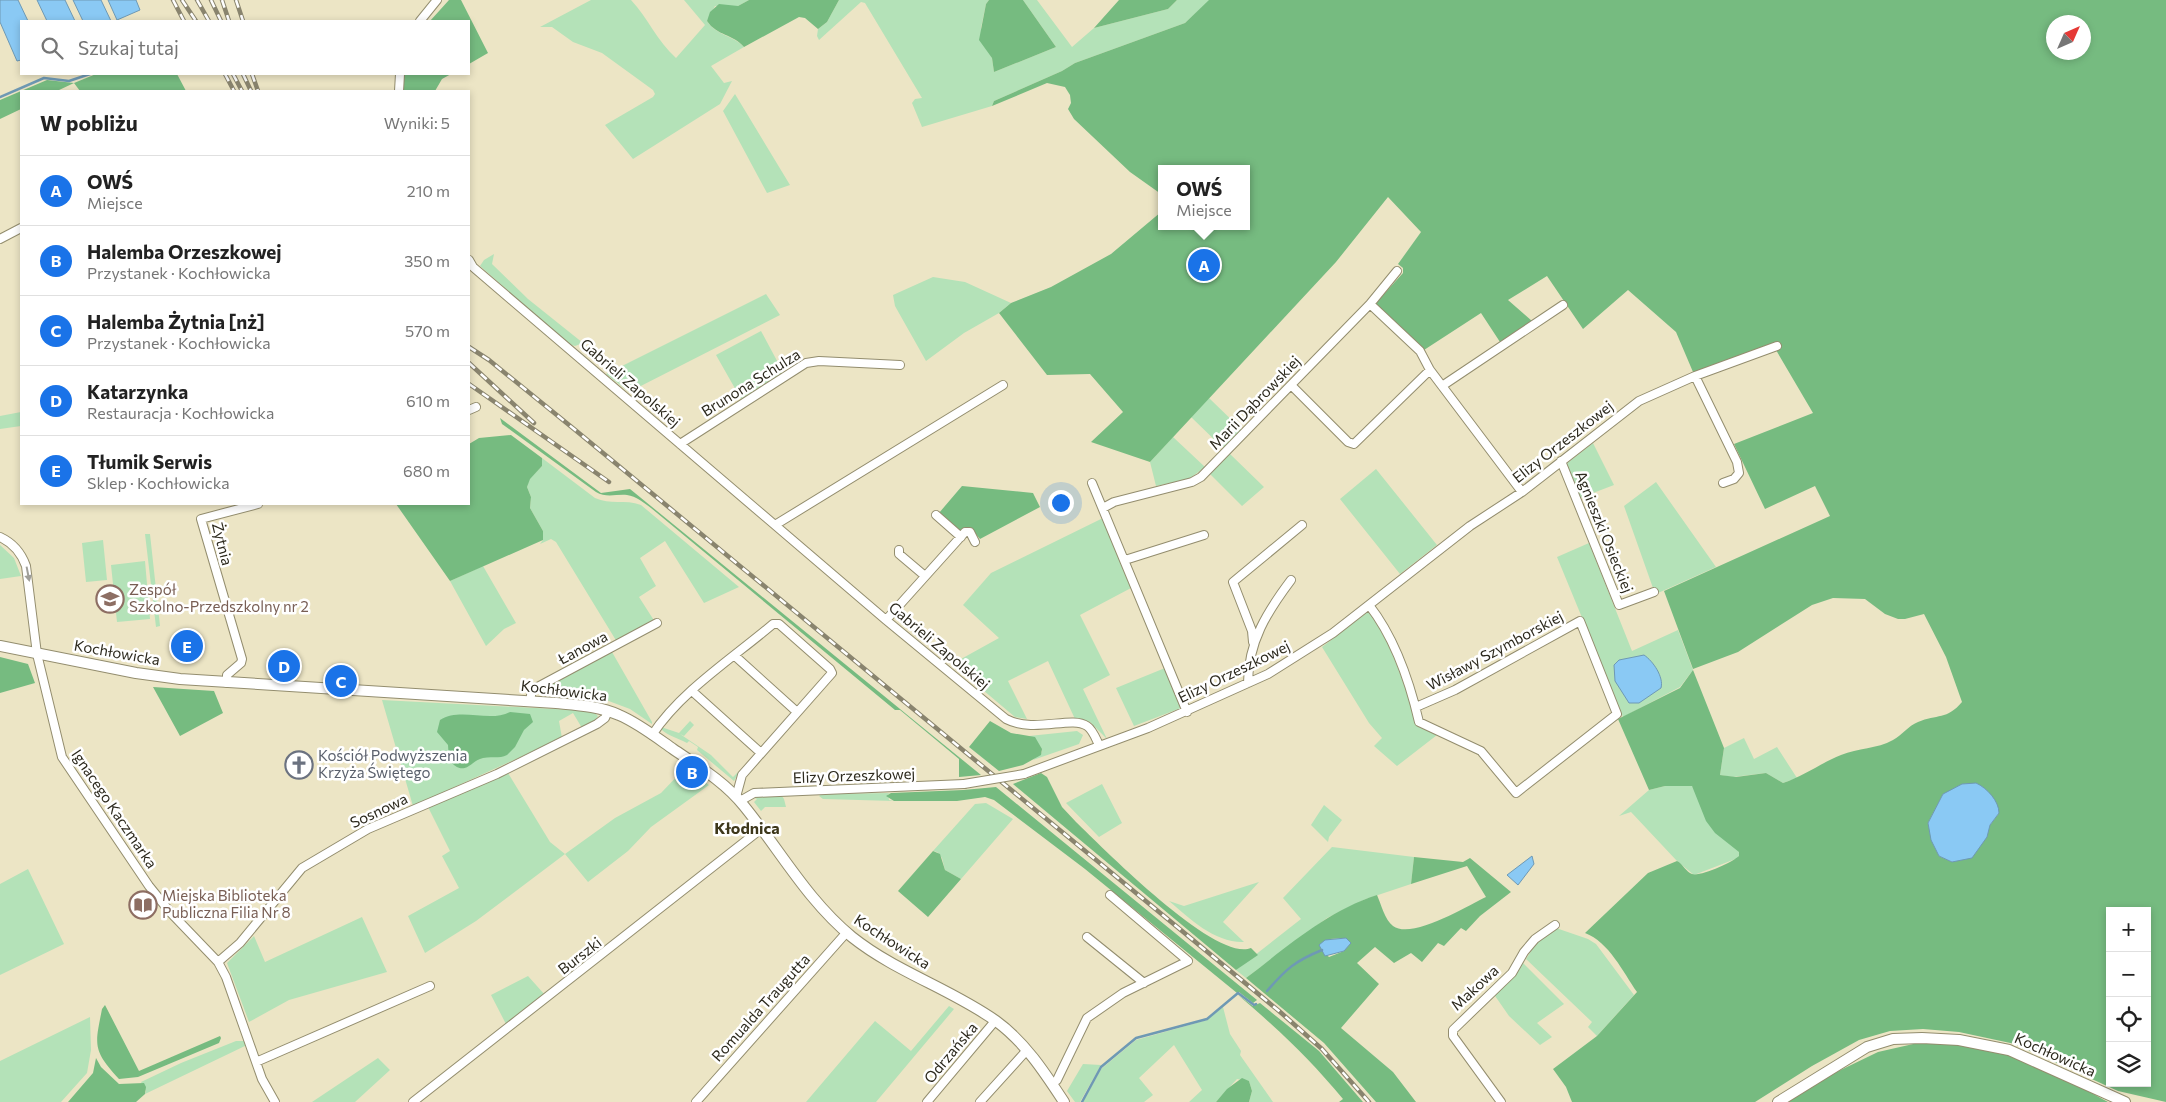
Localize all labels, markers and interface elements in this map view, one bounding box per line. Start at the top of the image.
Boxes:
north arrow [2046,15,2091,60]
search box [20,20,470,75]
icon: search [38,34,66,62]
text: Szukaj tutaj [78,36,179,59]
text: W pobliżu [40,110,138,135]
text: Wyniki: 5 [384,113,450,132]
popup [1158,165,1250,230]
text: OWŚ [87,170,133,193]
text: OWŚ [1176,177,1222,200]
text: A [50,181,62,200]
text: 210 m [407,181,450,200]
text: Miejsce [87,193,143,212]
text: Miejsce [1176,200,1232,219]
text: Halemba Orzeszkowej [87,240,282,263]
pin: A [1188,246,1220,284]
text: B [51,251,61,270]
text: 350 m [404,251,450,270]
text: Przystanek · Kochłowicka [87,263,271,282]
text: Halemba Żytnia [nż] [87,310,265,333]
text: C [51,321,61,340]
text: 570 m [405,321,450,340]
text: Przystanek · Kochłowicka [87,333,271,352]
street label: Gabrieli Zapolskiej [577,334,684,430]
street label: Brunona Schulza [698,345,803,420]
street label: Marii Dąbrowskiej [1205,352,1304,453]
text: Katarzynka [87,380,188,403]
text: D [50,391,62,410]
text: 610 m [406,391,450,410]
street label: Elizy Orzeszkowej [1509,396,1616,486]
text: Restauracja · Kochłowicka [87,403,274,422]
text: Tłumik Serwis [87,450,212,473]
text: E [51,461,61,480]
text: 680 m [403,461,450,480]
street label: Agnieszki Osieckiej [1572,468,1638,595]
text: Sklep · Kochłowicka [87,473,230,492]
your location [1048,490,1074,516]
street label: Żytnia [209,520,237,567]
one-way arrow [24,566,32,582]
place label: Zespół Szkolno-Przedszkolny nr 2 [129,580,309,615]
school or university icon: Zespół Szkolno-Przedszkolny nr 2 [95,584,125,614]
street label: Gabrieli Zapolskiej [886,598,994,693]
street label: Wisławy Szymborskiej [1423,606,1566,694]
pin: E [171,627,203,665]
street label: Łanowa [554,627,610,668]
street label: Kochłowicka [73,636,162,668]
street label: Elizy Orzeszkowej [1175,636,1293,706]
pin: D [268,647,300,685]
pin: C [325,662,357,700]
street label: Kochłowicka [520,676,608,704]
street label: Ignacego Kaczmarka [68,746,161,871]
place label: Kościół Podwyższenia Krzyża Świętego [318,746,467,781]
church icon: Kościół Podwyższenia Krzyża Świętego [284,750,314,780]
pin: B [676,753,708,791]
street label: Elizy Orzeszkowej [792,764,915,786]
street label: Sosnowa [347,789,410,831]
district label: Kłodnica [714,818,780,837]
place label: Miejska Biblioteka Publiczna Filia Nr 8 [162,886,291,921]
library icon: Miejska Biblioteka Publiczna Filia Nr 8 [128,890,158,920]
map controls [2106,907,2151,1087]
button: + [2106,907,2151,952]
street label: Kochłowicka [851,910,934,972]
street label: Burszki [554,933,605,978]
street label: Romualda Traugutta [707,950,813,1065]
button: − [2106,952,2151,997]
street label: Makowa [1447,961,1502,1014]
button: locate [2106,997,2151,1042]
street label: Odrzańska [920,1018,981,1086]
street label: Kochłowicka [2012,1028,2099,1080]
button: layers [2106,1042,2151,1087]

